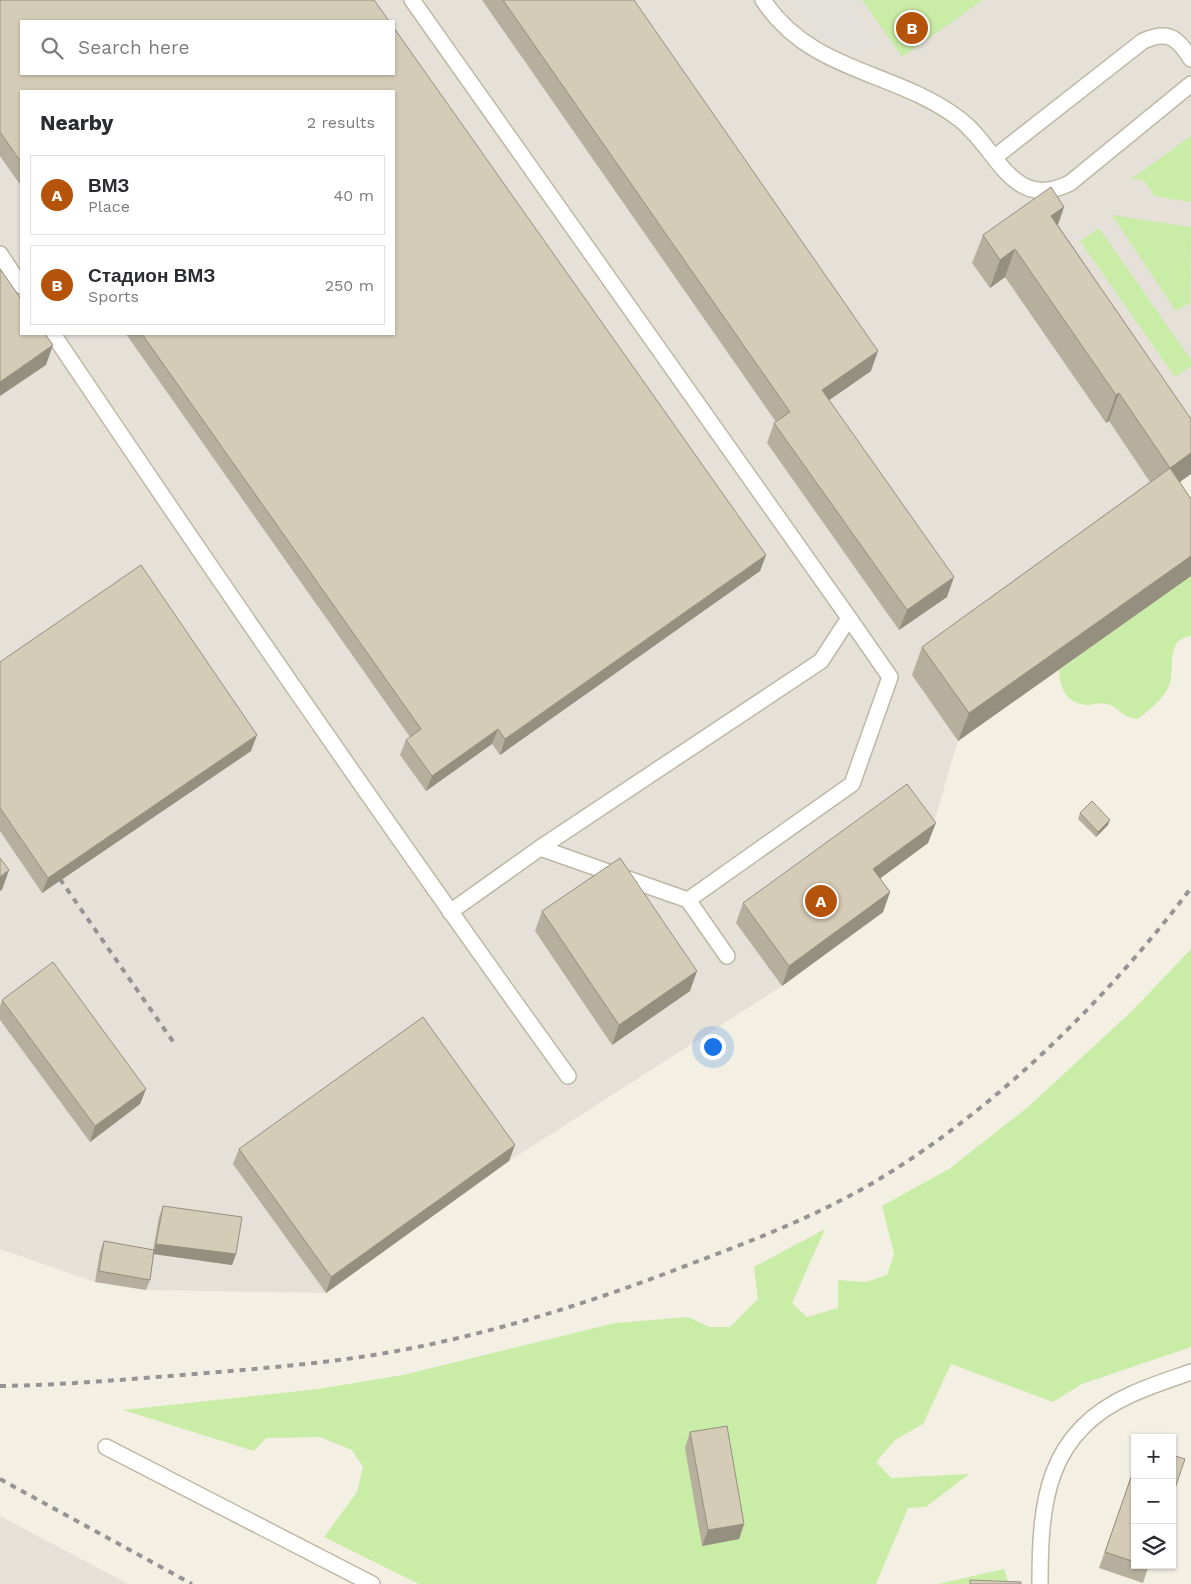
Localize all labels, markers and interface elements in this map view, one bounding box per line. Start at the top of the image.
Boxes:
pin: B [896,9,928,47]
search box [20,20,395,75]
icon: search [38,34,66,62]
text: Search here [78,36,189,59]
text: Nearby [40,110,113,135]
text: 2 results [307,113,375,132]
text: ВМЗ [88,174,129,197]
text: A [52,186,62,205]
text: 40 m [334,186,374,205]
text: Place [88,197,130,216]
text: Стадион ВМЗ [88,264,215,287]
text: B [52,276,62,295]
text: 250 m [325,276,374,295]
text: Sports [88,287,139,306]
pin: A [805,882,837,920]
your location [700,1034,726,1060]
map controls [1131,1434,1176,1569]
button: + [1131,1434,1176,1479]
button: − [1131,1479,1176,1524]
button: layers [1131,1524,1176,1569]

